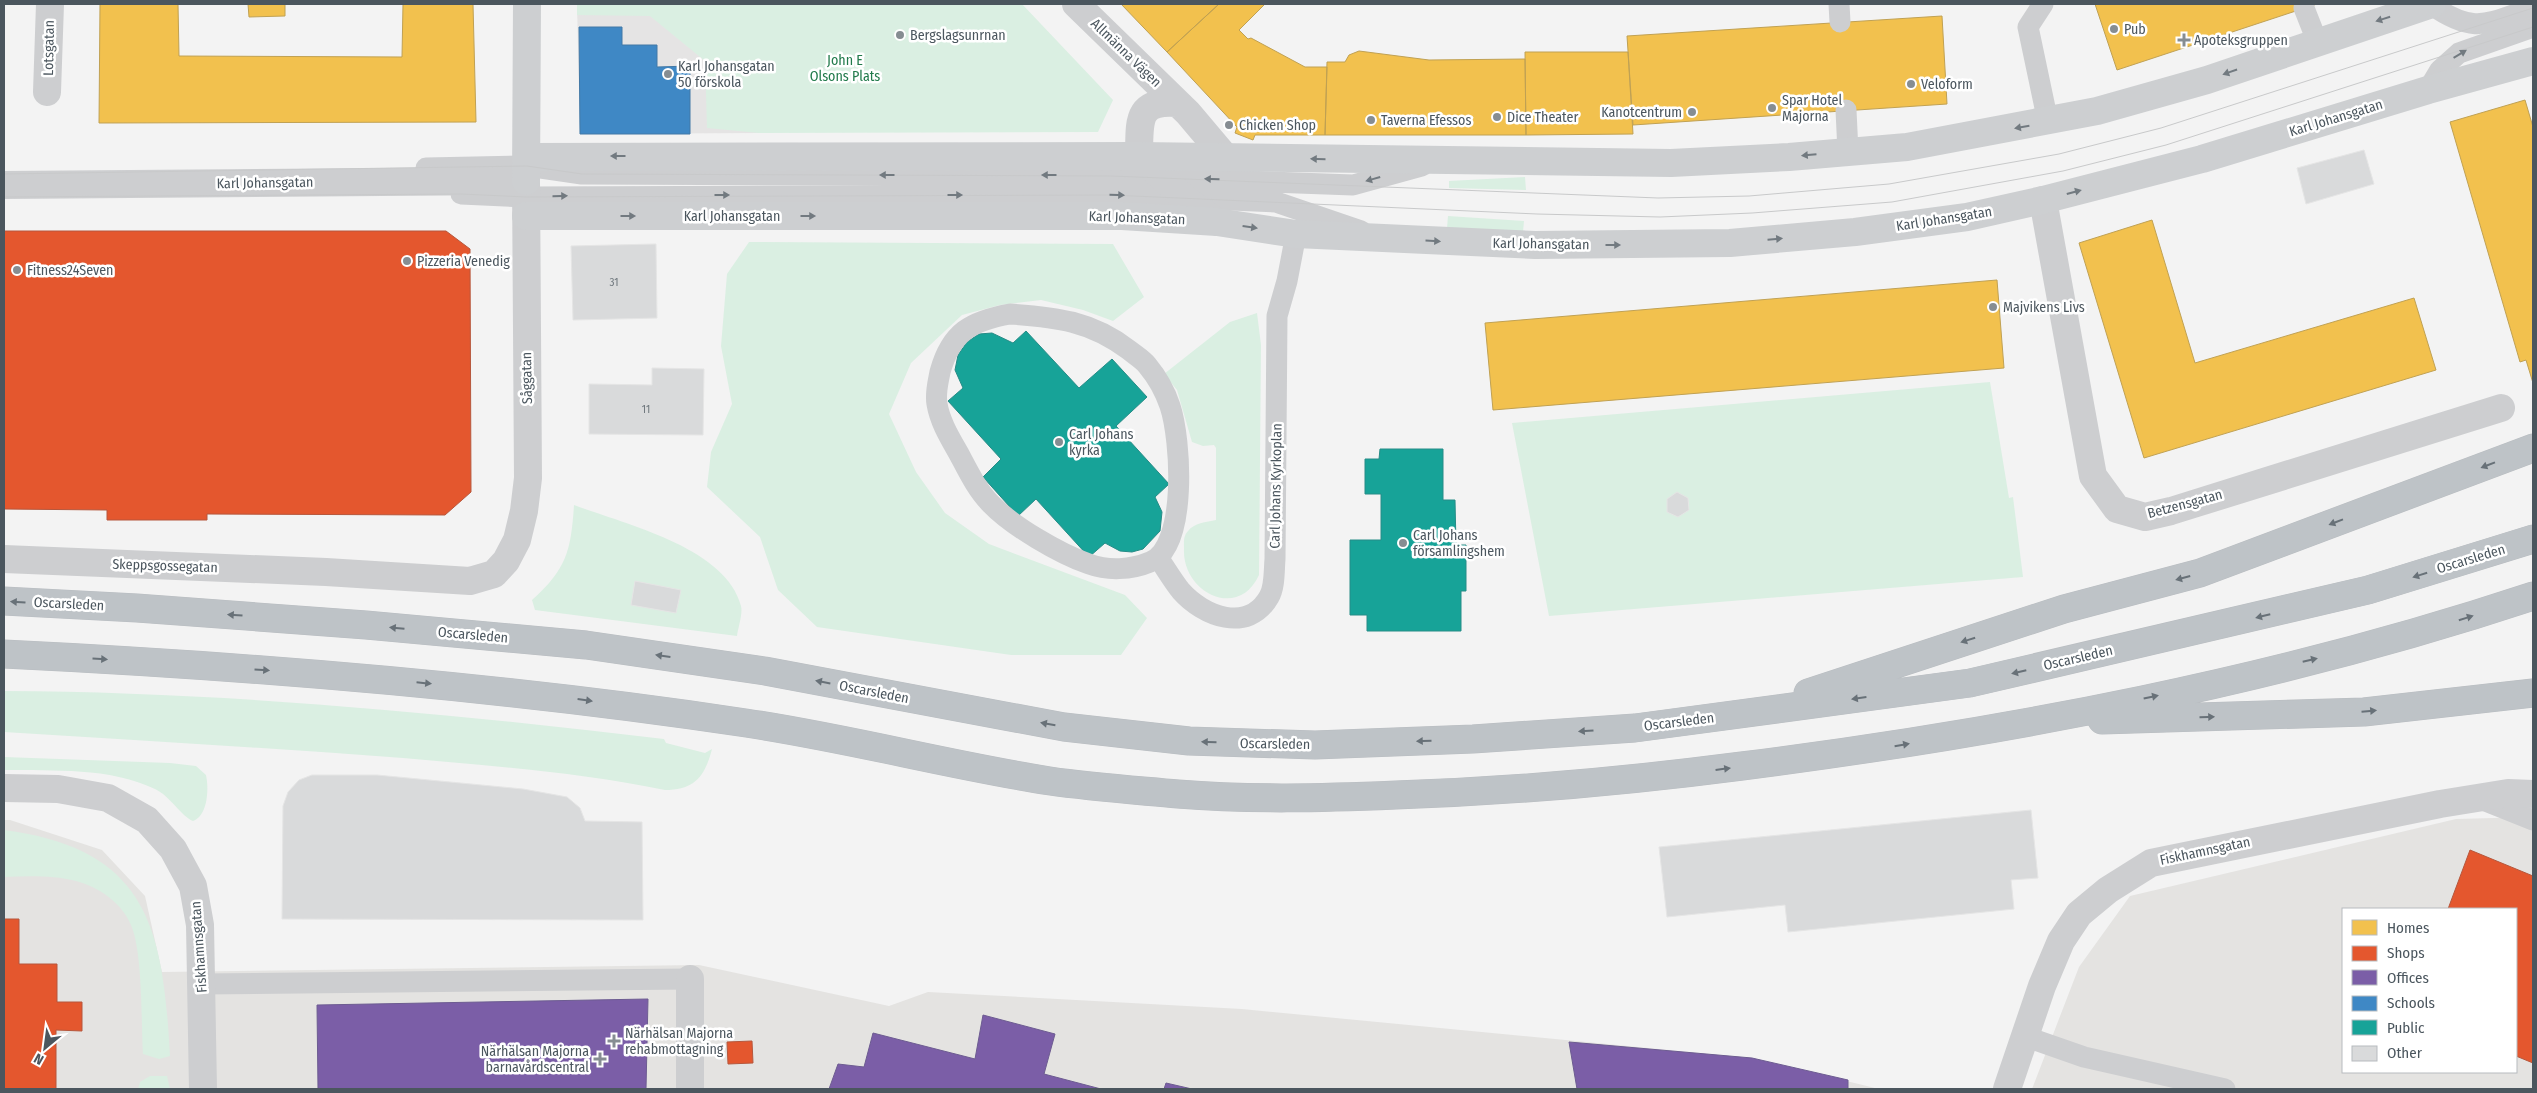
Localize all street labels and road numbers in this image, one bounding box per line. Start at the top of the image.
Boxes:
street label: Allmänna Vägen [1087,15,1165,91]
street label: Lotsgatan [40,20,58,76]
street label: Karl Johansgatan [2287,96,2385,140]
street label: Karl Johansgatan [216,174,314,192]
street label: Karl Johansgatan [1895,203,1993,235]
street label: Karl Johansgatan [684,208,780,225]
street label: Karl Johansgatan [1088,208,1186,228]
street label: Karl Johansgatan [1492,235,1590,253]
street label: Såggatan [518,352,536,404]
street label: Carl Johans Kyrkoplan [1266,423,1286,549]
street label: Betzensgatan [2146,486,2224,522]
street label: Oscarsleden [2435,541,2507,577]
street label: Skeppsgossegatan [112,556,218,576]
street label: Oscarsleden [33,594,105,614]
street label: Oscarsleden [437,623,509,647]
street label: Oscarsleden [2042,642,2114,674]
street label: Oscarsleden [838,677,910,707]
street label: Oscarsleden [1643,709,1715,735]
street label: Oscarsleden [1240,735,1310,753]
street label: Fiskhamnsgatan [2158,833,2252,869]
street label: Fiskhamnsgatan [187,901,211,993]

